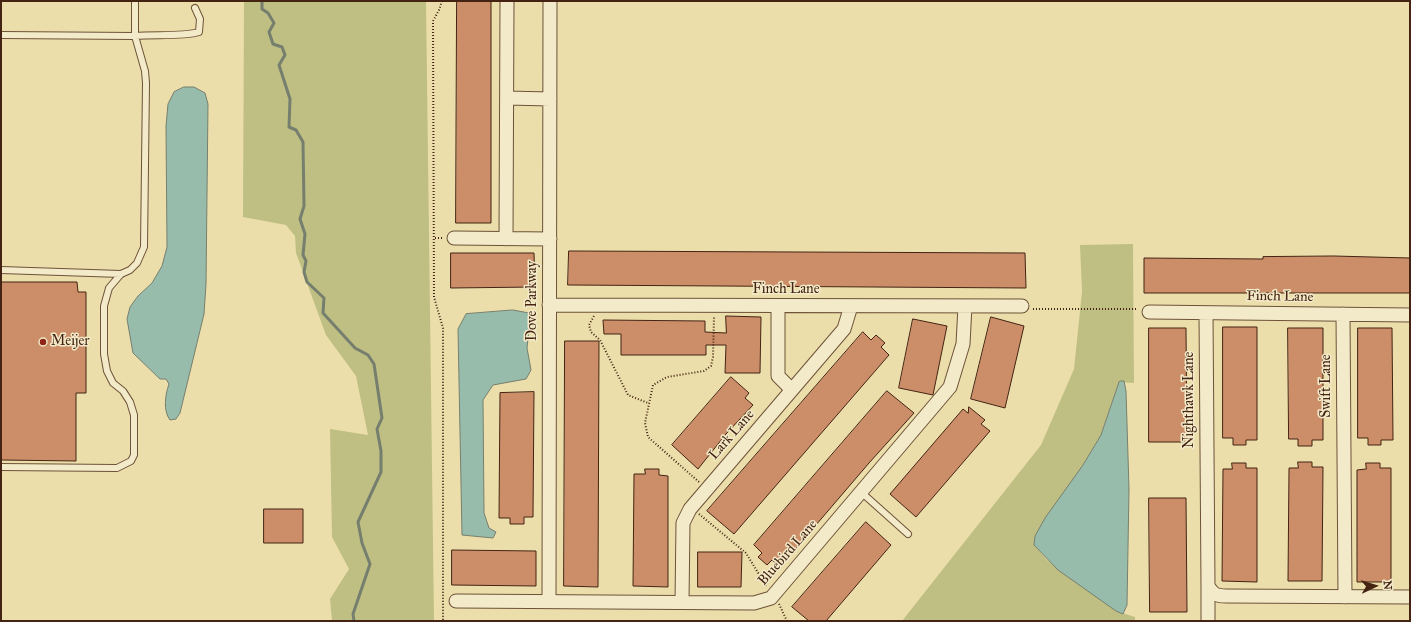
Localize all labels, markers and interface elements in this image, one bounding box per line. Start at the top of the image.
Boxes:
street label: Dove Parkway [525,261,541,341]
street label: Finch Lane [753,282,819,298]
street label: Finch Lane [1246,288,1314,306]
place label: Meijer [51,334,89,350]
marker: Meijer [38,337,48,347]
street label: Nighthawk Lane [1182,352,1198,448]
street label: Swift Lane [1319,354,1335,418]
street label: Lark Lane [706,407,758,463]
street label: Bluebird Lane [755,517,821,589]
north arrow [1355,566,1395,606]
text: N [1381,580,1394,590]

